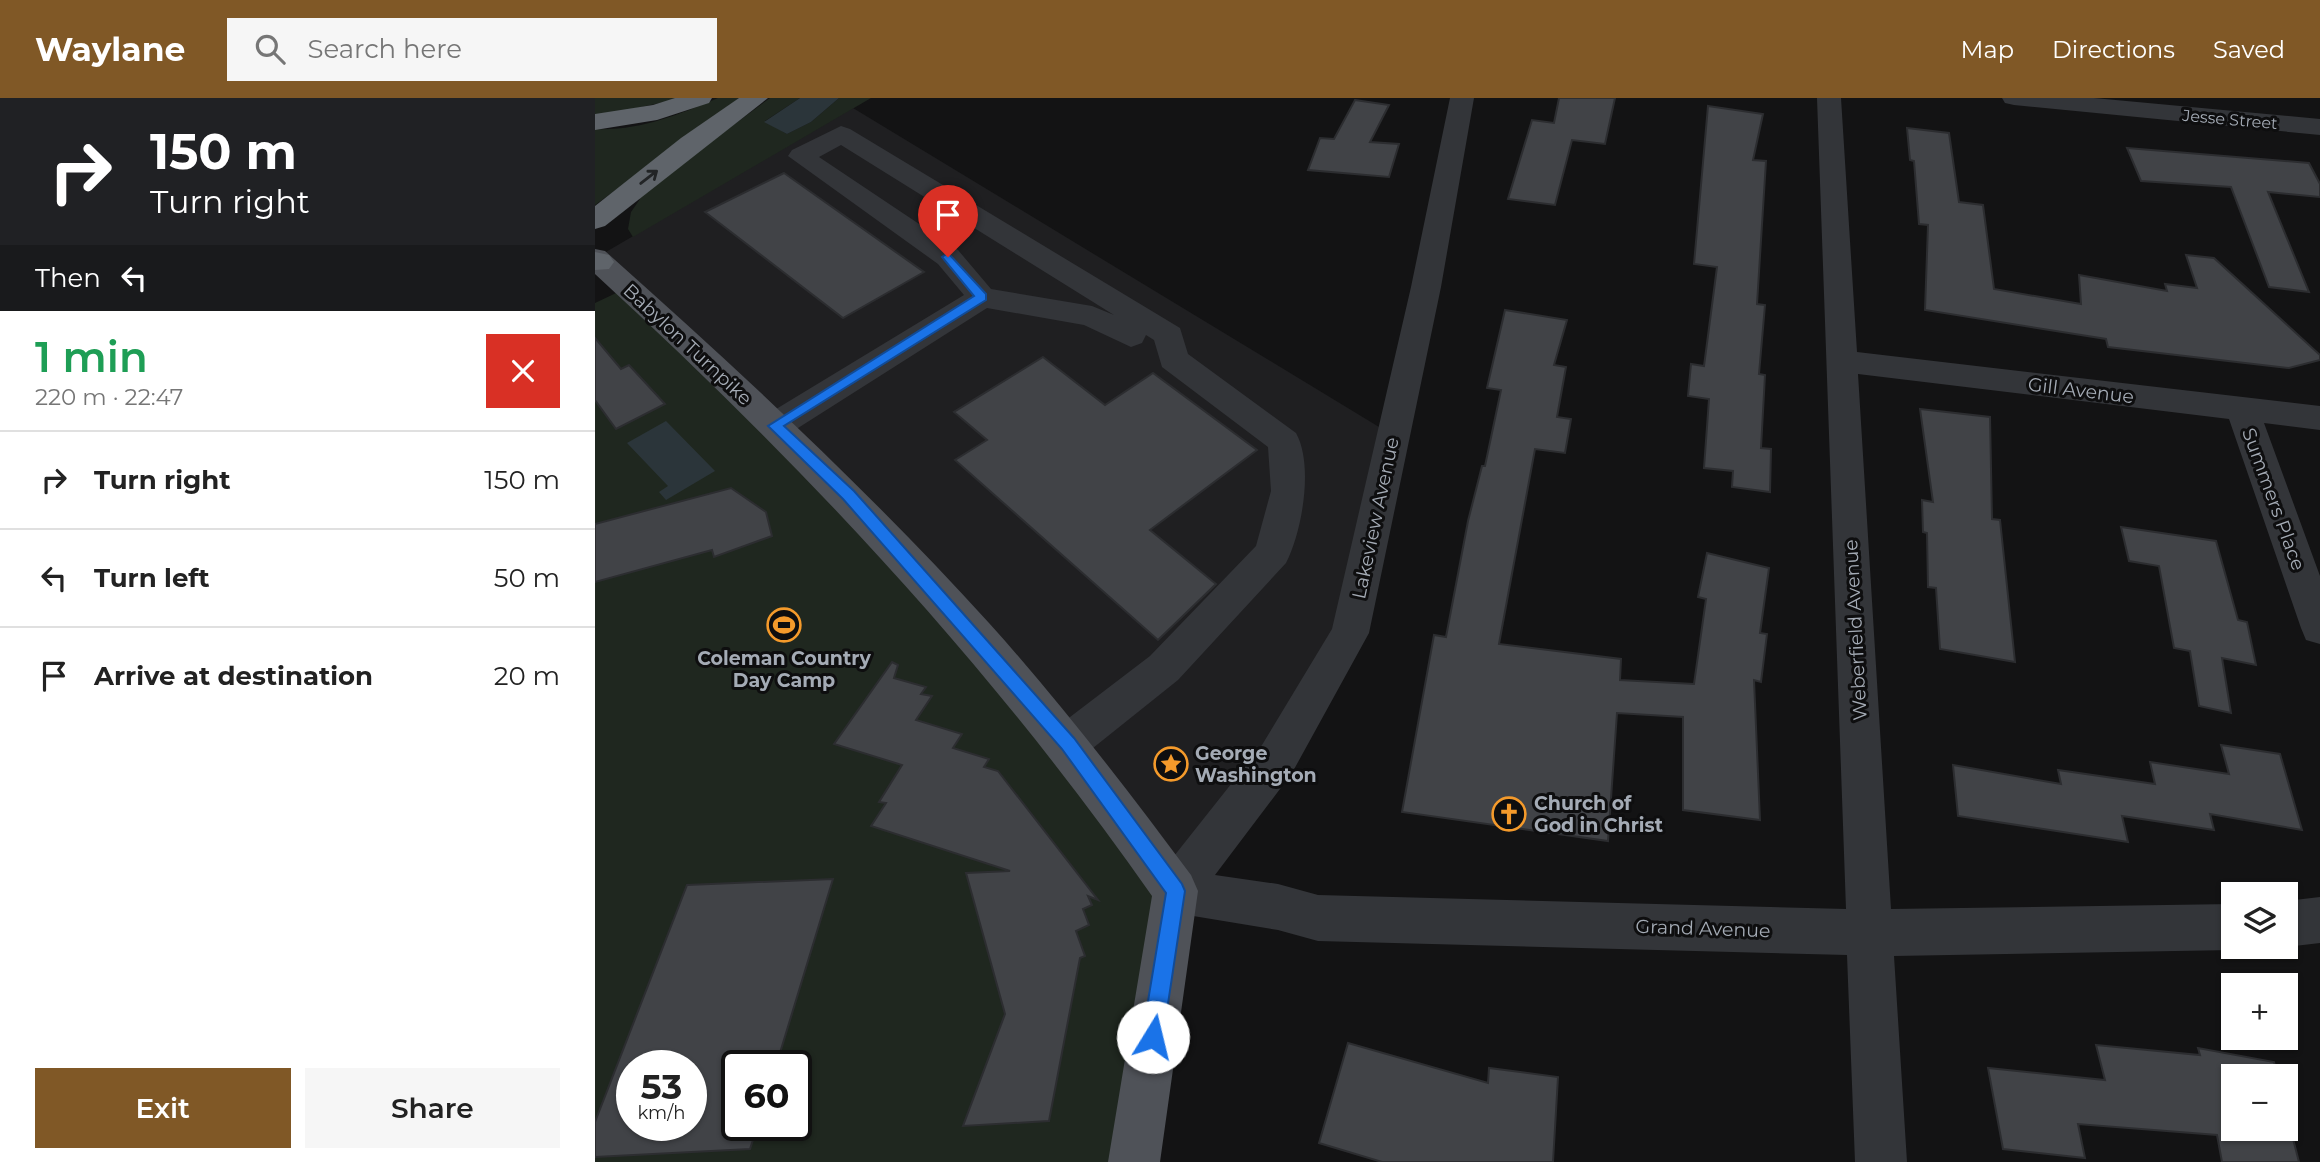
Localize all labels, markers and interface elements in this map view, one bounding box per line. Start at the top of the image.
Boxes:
search box [227,18,717,81]
text: Waylane [35,29,185,69]
icon: search [251,30,289,68]
text: Search here [307,33,462,65]
text: Map [1961,35,2014,64]
text: Directions [2052,35,2175,64]
text: Saved [2213,35,2285,64]
street label: Jesse Street [2181,106,2279,133]
text: 150 m [150,122,297,181]
icon: right [35,126,126,217]
one-way arrow [639,170,657,185]
text: Turn right [150,182,310,221]
pin [918,185,978,257]
icon: arrive [929,196,967,234]
icon: left [115,259,153,297]
text: Then [35,262,101,294]
street label: Babylon Turnpike [619,279,757,410]
text: 1 min [35,331,148,383]
button: close [486,334,560,408]
street label: Gill Avenue [2027,373,2135,408]
text: 220 m · 22:47 [35,383,183,411]
street label: Summers Place [2237,425,2310,574]
street label: Lakeview Avenue [1347,435,1404,601]
icon: right [35,461,73,499]
text: Turn right [94,464,230,496]
text: 150 m [484,464,560,496]
street label: Weberfield Avenue [1839,539,1872,721]
icon: left [35,559,73,597]
text: Turn left [94,562,210,594]
text: 50 m [494,562,560,594]
sports icon: Coleman Country Day Camp [765,606,803,644]
place label: Coleman Country Day Camp [697,647,871,692]
icon: arrive [35,657,73,695]
text: Arrive at destination [94,660,373,692]
text: 20 m [494,660,560,692]
place label: George Washington [1195,742,1317,787]
place icon: George Washington [1152,745,1190,783]
place label: Church of God in Christ [1534,792,1663,837]
church icon: Church of God in Christ [1490,795,1528,833]
map controls [2221,882,2298,1141]
button: layers [2221,882,2298,959]
street label: Grand Avenue [1635,915,1771,942]
button: + [2221,973,2298,1050]
position arrow [1116,1000,1190,1074]
speed limit sign: 60 [721,1050,812,1141]
button: − [2221,1064,2298,1141]
text: 53 [641,1065,682,1108]
button: Exit [35,1068,291,1148]
button: Share [305,1068,560,1148]
text: km/h [637,1102,686,1124]

